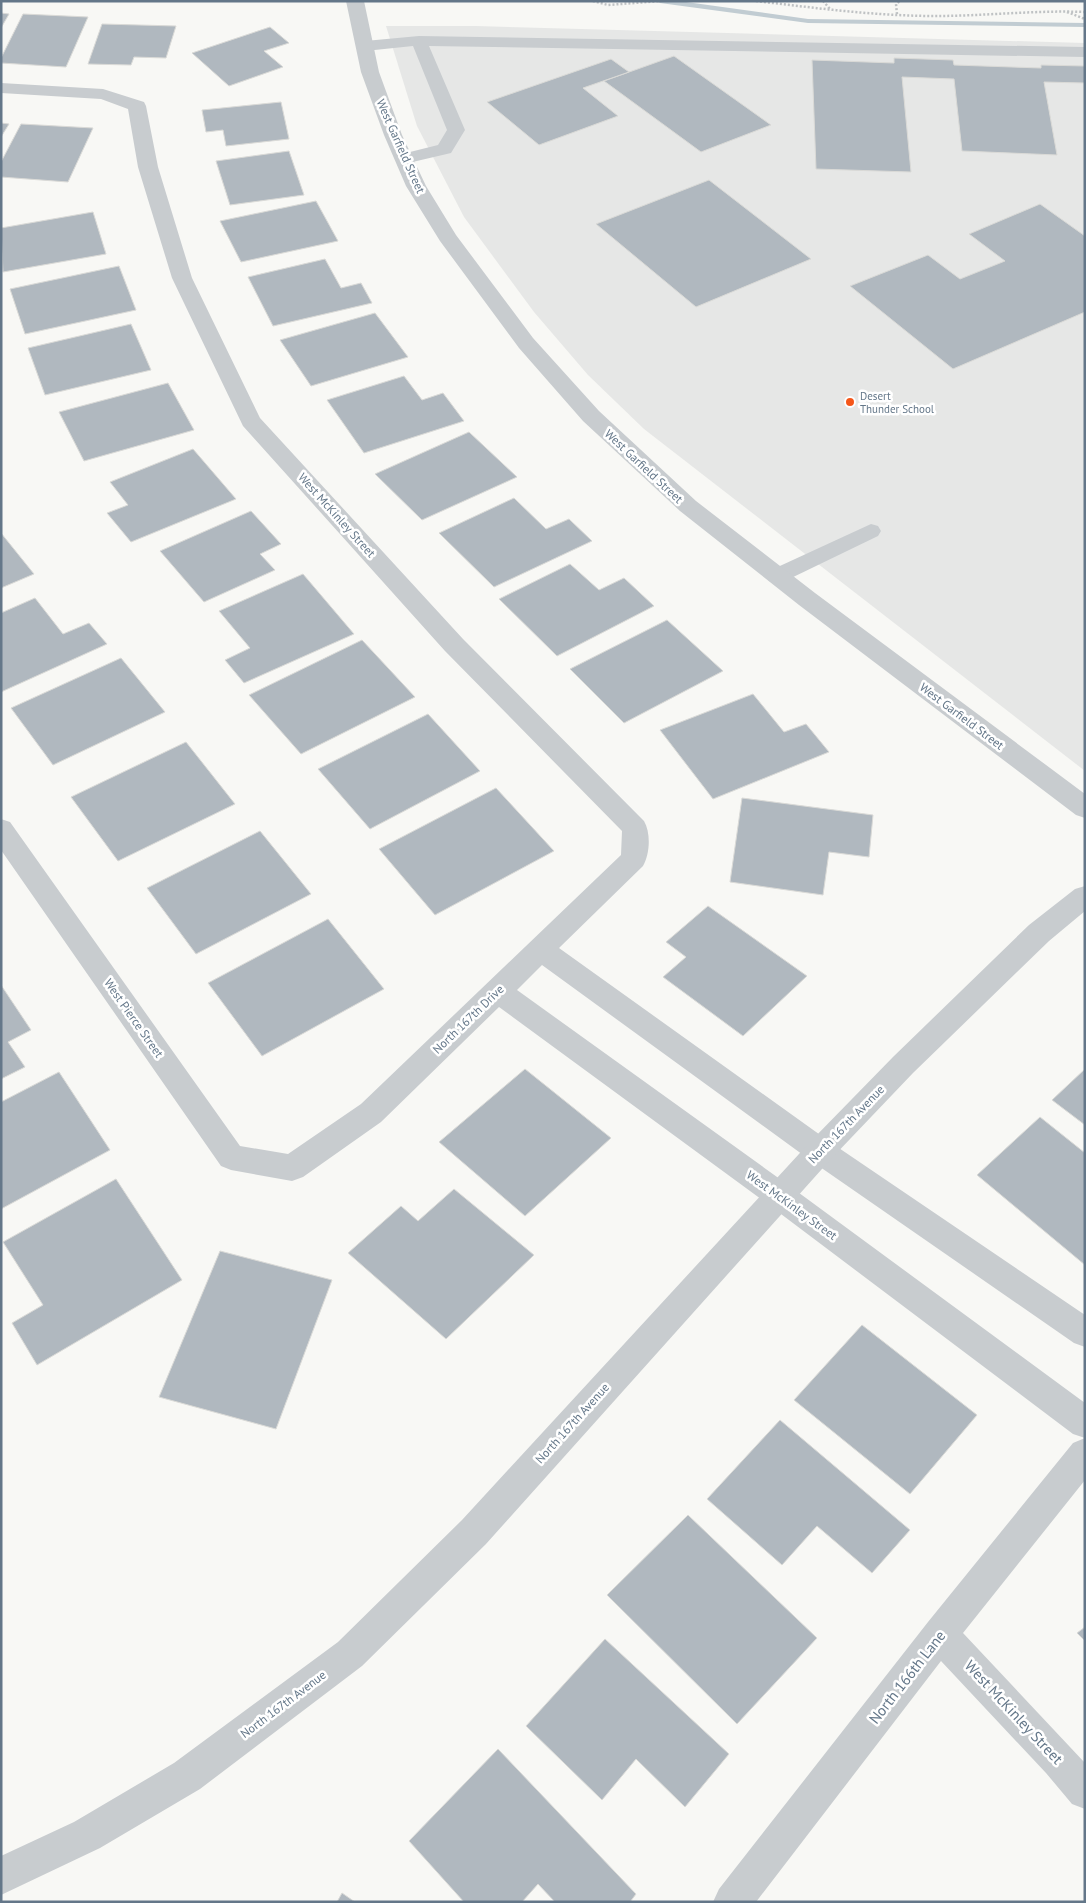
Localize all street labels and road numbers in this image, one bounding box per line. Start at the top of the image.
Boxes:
street label: West Garfield Street [373,97,429,195]
street label: West Garfield Street [602,426,686,506]
street label: West McKinley Street [295,470,379,560]
street label: West Garfield Street [917,679,1007,753]
street label: West Pierce Street [101,976,167,1060]
street label: North 167th Drive [429,981,507,1057]
street label: North 167th Avenue [805,1082,887,1166]
street label: West McKinley Street [744,1167,840,1243]
street label: North 167th Avenue [532,1380,612,1466]
street label: North 166th Lane [865,1626,949,1728]
street label: West McKinley Street [961,1656,1067,1768]
street label: North 167th Avenue [237,1667,329,1741]

